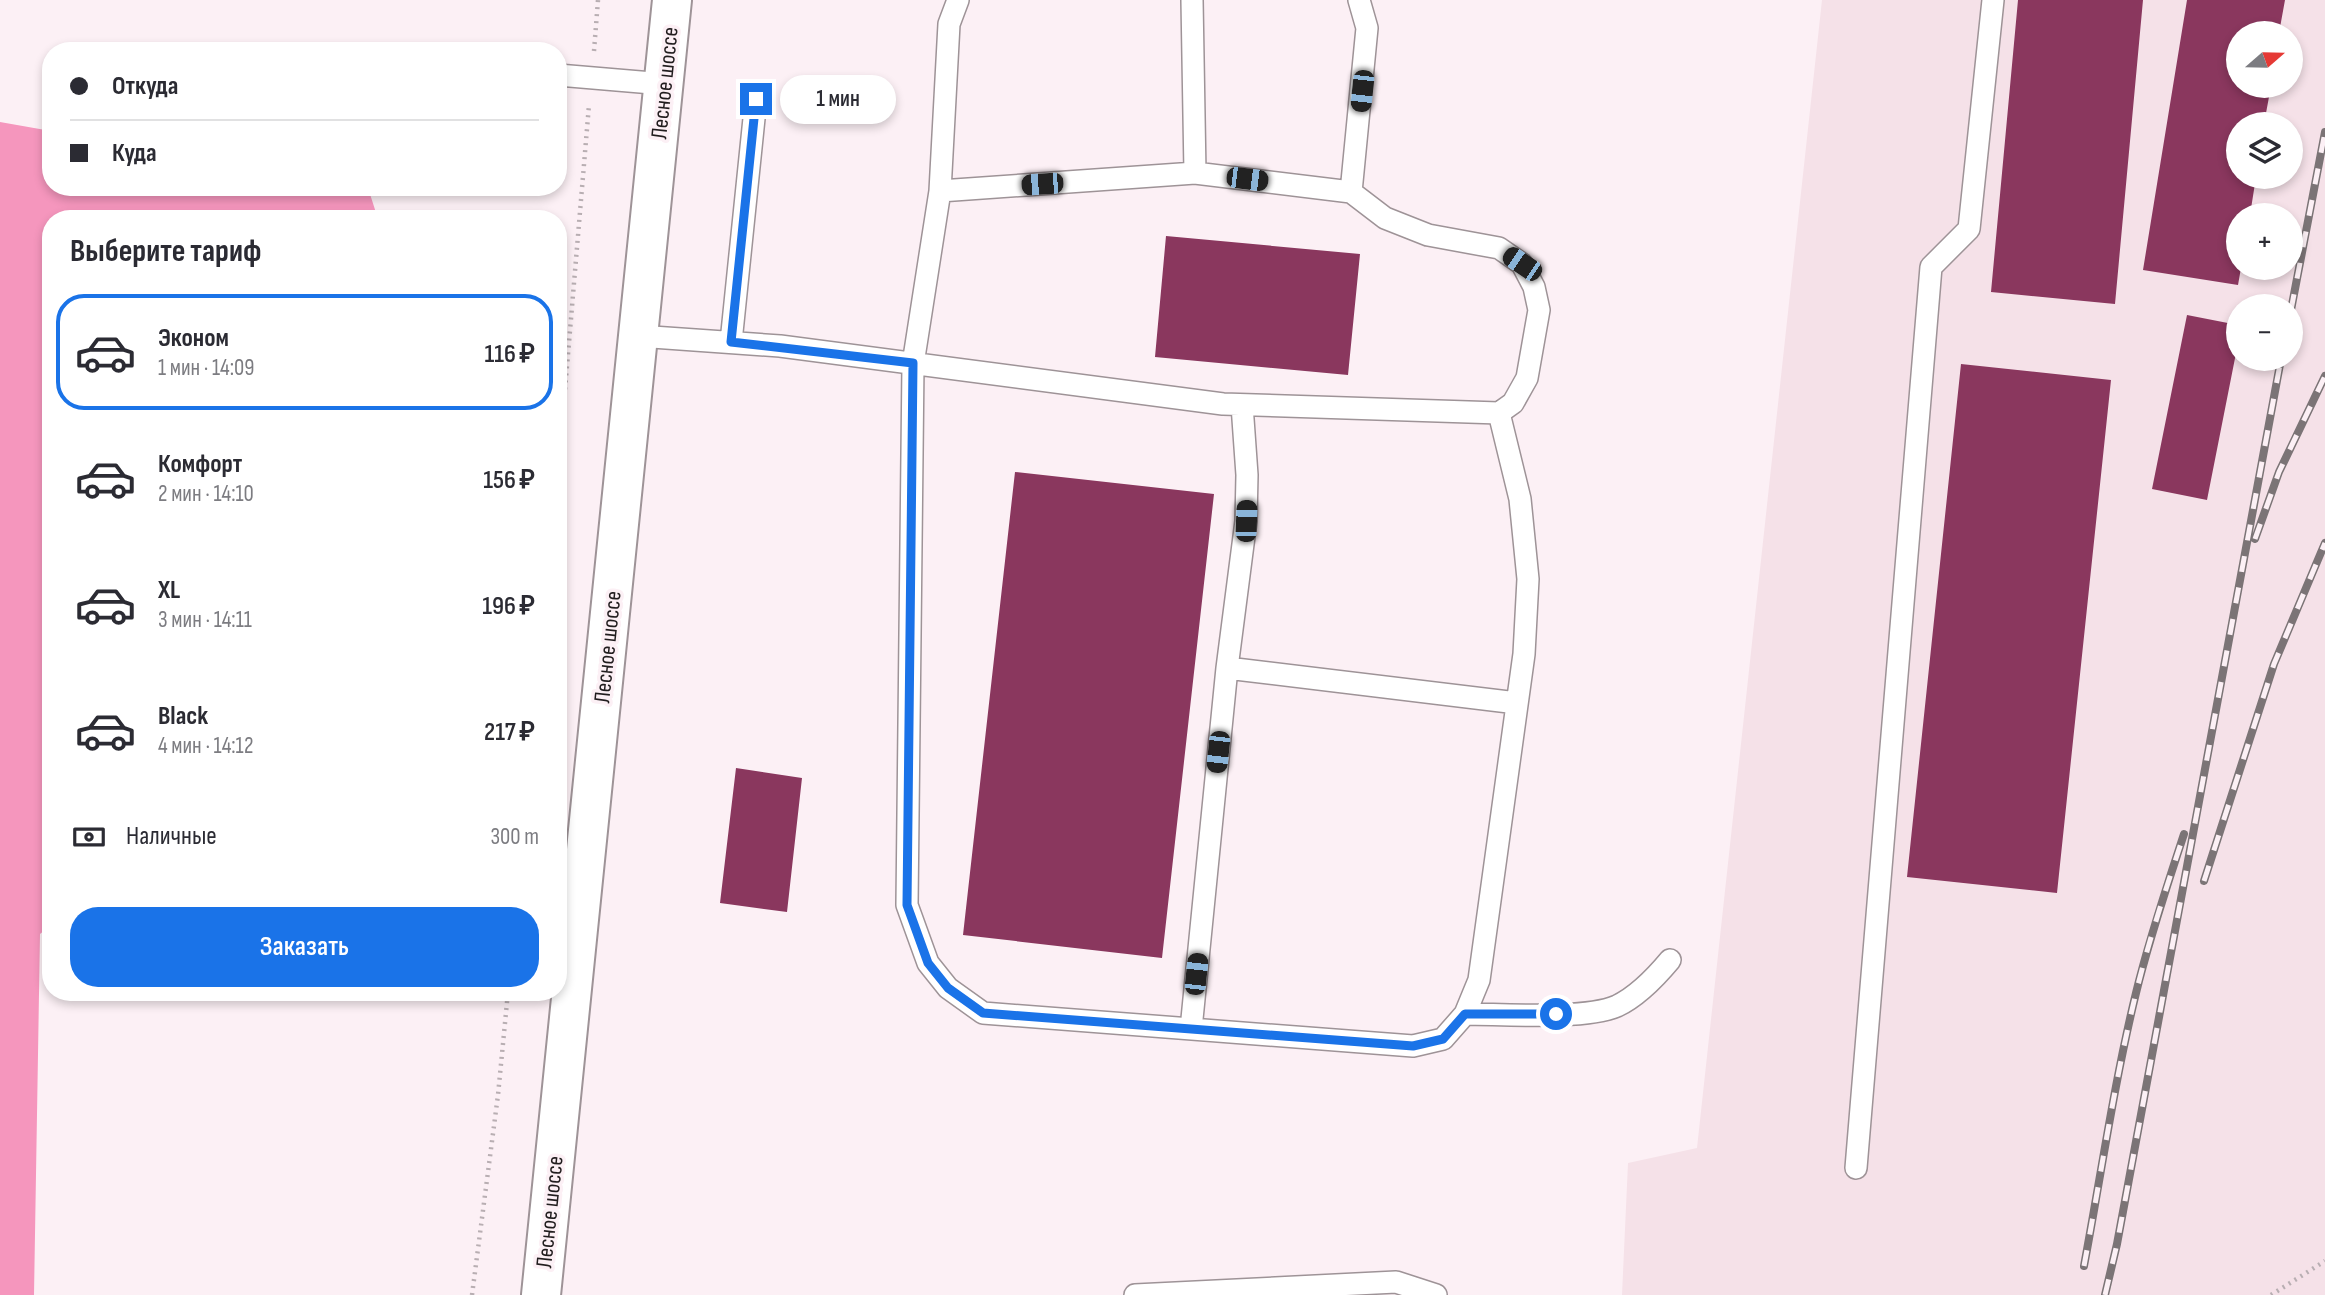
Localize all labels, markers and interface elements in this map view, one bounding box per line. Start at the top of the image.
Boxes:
north arrow [2226,21,2303,98]
map controls [2226,21,2303,371]
street label: Лесное шоссе [645,26,685,141]
car [1350,69,1375,113]
text: Откуда [112,71,178,102]
callout: 1 мин [780,74,896,124]
route end [740,83,772,115]
text: 1 мин [816,85,860,113]
button: layers [2226,112,2303,189]
text: Куда [112,138,157,169]
car [1225,166,1270,192]
car [1021,172,1064,196]
button: + [2226,203,2303,280]
text: Выберите тариф [70,232,261,271]
car [1499,244,1546,284]
button: − [2226,294,2303,371]
icon: car [74,321,137,384]
text: Эконом [158,323,229,354]
text: 116 ₽ [484,339,535,370]
text: 1 мин · 14:09 [158,354,255,382]
icon: car [74,447,137,510]
text: Комфорт [158,449,242,480]
text: 156 ₽ [483,465,535,496]
text: 2 мин · 14:10 [158,480,254,508]
car [1235,500,1258,542]
icon: car [74,573,137,636]
text: XL [158,575,180,606]
street label: Лесное шоссе [588,590,628,705]
text: 196 ₽ [482,591,535,622]
text: 3 мин · 14:11 [158,606,252,634]
icon: car [74,699,137,762]
text: Black [158,701,208,732]
text: 217 ₽ [484,717,535,748]
car [1206,730,1231,774]
text: 4 мин · 14:12 [158,732,253,760]
icon: cash [70,818,108,856]
text: Наличные [126,821,217,852]
text: 300 m [490,823,539,851]
button: Заказать [70,907,539,987]
car [1184,952,1209,996]
route start [1540,998,1572,1030]
street label: Лесное шоссе [530,1155,570,1270]

